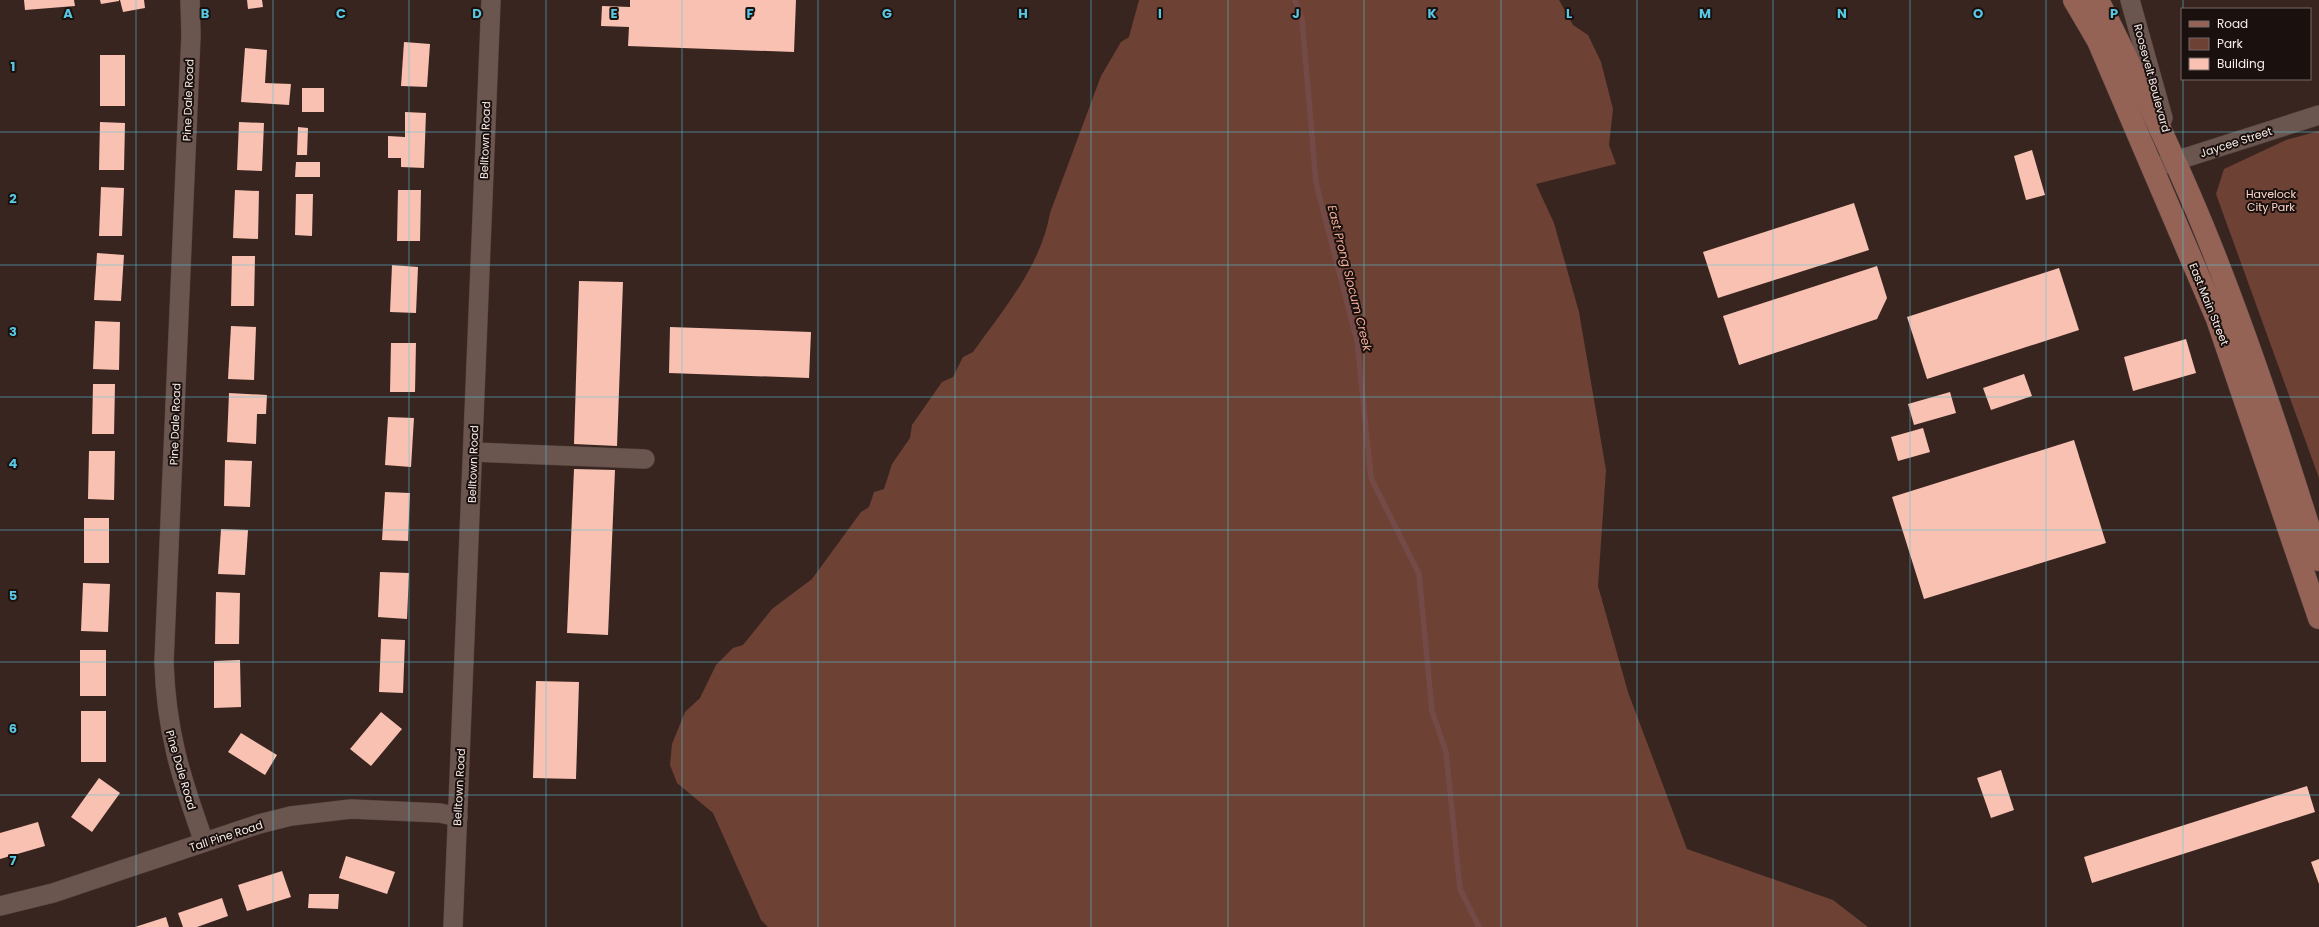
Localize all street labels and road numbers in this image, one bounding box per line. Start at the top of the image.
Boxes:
street label: Roosevelt Boulevard [2130,22,2174,134]
street label: Pine Dale Road [179,59,197,141]
street label: Belltown Road [476,101,494,179]
street label: Jaycee Street [2198,123,2274,161]
street label: East Main Street [2185,260,2233,348]
street label: Pine Dale Road [166,383,184,465]
street label: Belltown Road [464,425,482,503]
street label: Pine Dale Road [162,728,200,812]
street label: Belltown Road [449,748,469,826]
street label: Tall Pine Road [187,817,265,855]

